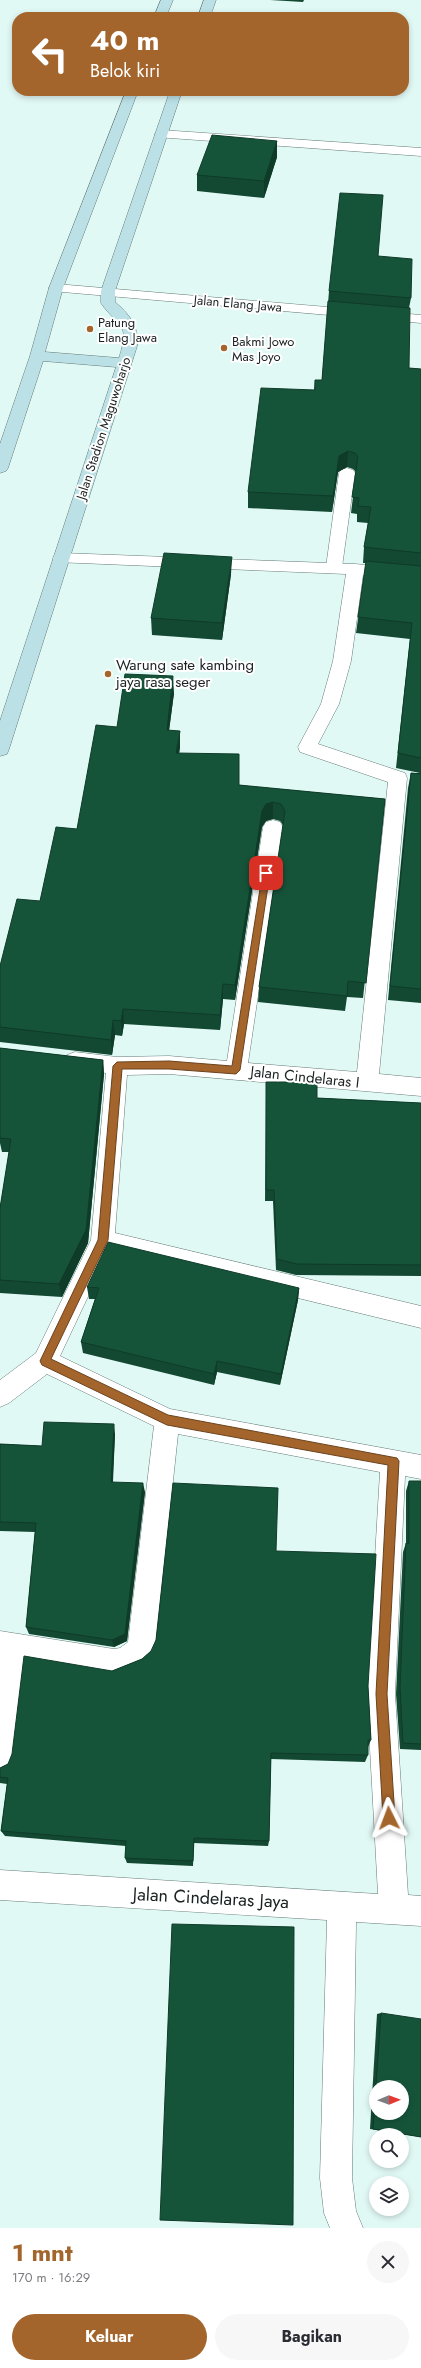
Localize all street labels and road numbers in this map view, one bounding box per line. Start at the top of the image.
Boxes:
street label: Jalan Elang Jawa [191,290,283,317]
street label: Jalan Stadion Maguwoharjo [71,354,136,504]
street label: Jalan Cindelaras I [247,1060,361,1094]
street label: Jalan Cindelaras Jaya [130,1881,290,1915]

